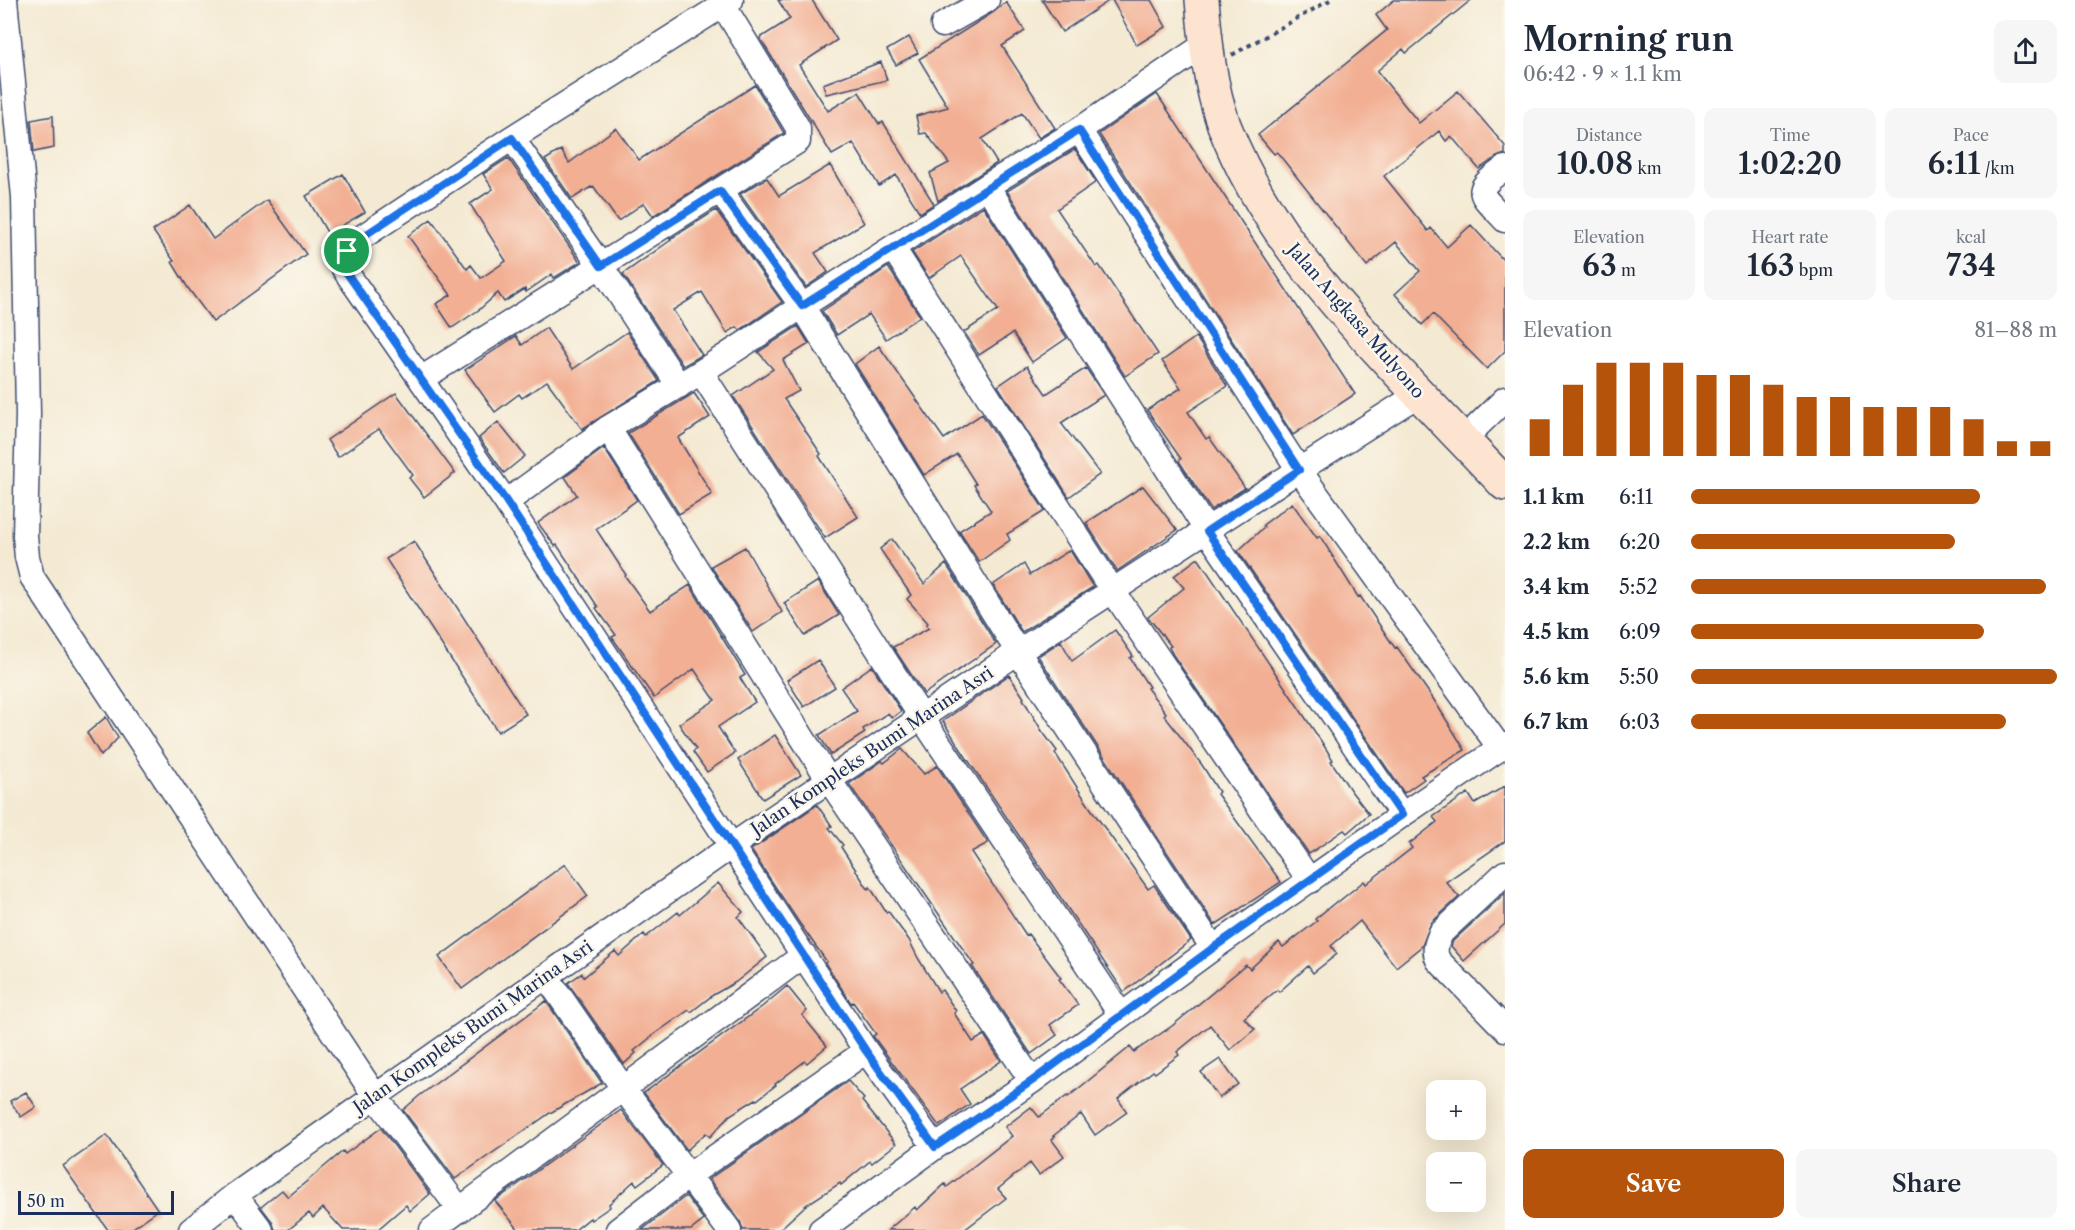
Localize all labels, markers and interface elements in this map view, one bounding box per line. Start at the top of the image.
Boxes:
text: Morning run [1523,19,1734,60]
button: share [1994,20,2057,83]
text: 06:42 · 9 × 1.1 km [1523,62,1682,86]
text: Distance [1576,125,1642,145]
text: Time [1770,125,1810,145]
text: Pace [1953,125,1989,145]
text: 10.08 [1556,145,1633,182]
text: 1:02:20 [1738,145,1842,182]
text: 6:11 [1927,145,1980,182]
text: km [1633,158,1662,178]
text: /km [1980,158,2015,178]
pin [321,225,372,276]
text: Elevation [1573,227,1645,247]
text: Heart rate [1751,227,1829,247]
text: kcal [1956,227,1986,247]
icon: arrive [330,234,363,267]
street label: Jalan Angkasa Mulyono [1281,237,1429,403]
text: 63 [1582,247,1617,284]
text: 163 [1747,247,1795,284]
text: 734 [1946,247,1996,284]
text: m [1617,260,1636,280]
text: bpm [1795,260,1833,280]
text: Elevation [1523,318,1612,342]
text: 81–88 m [1974,318,2057,342]
text: 1.1 km [1523,485,1585,509]
text: 6:11 [1619,485,1653,509]
text: 2.2 km [1523,530,1590,554]
text: 6:20 [1619,530,1661,554]
text: 3.4 km [1523,575,1590,599]
text: 5:52 [1619,575,1658,599]
text: 4.5 km [1523,620,1590,644]
text: 6:09 [1619,620,1661,644]
street label: Jalan Kompleks Bumi Marina Asri [744,661,998,842]
text: 5.6 km [1523,665,1590,689]
text: 5:50 [1619,665,1659,689]
text: 6.7 km [1523,710,1589,734]
text: 6:03 [1619,710,1660,734]
street label: Jalan Kompleks Bumi Marina Asri [347,935,597,1120]
map controls [1426,1080,1486,1212]
button: + [1426,1080,1486,1140]
button: Save [1523,1149,1784,1218]
button: Share [1796,1149,2057,1218]
button: − [1426,1152,1486,1212]
scale bar [18,1188,174,1216]
text: 50 m [27,1191,65,1211]

